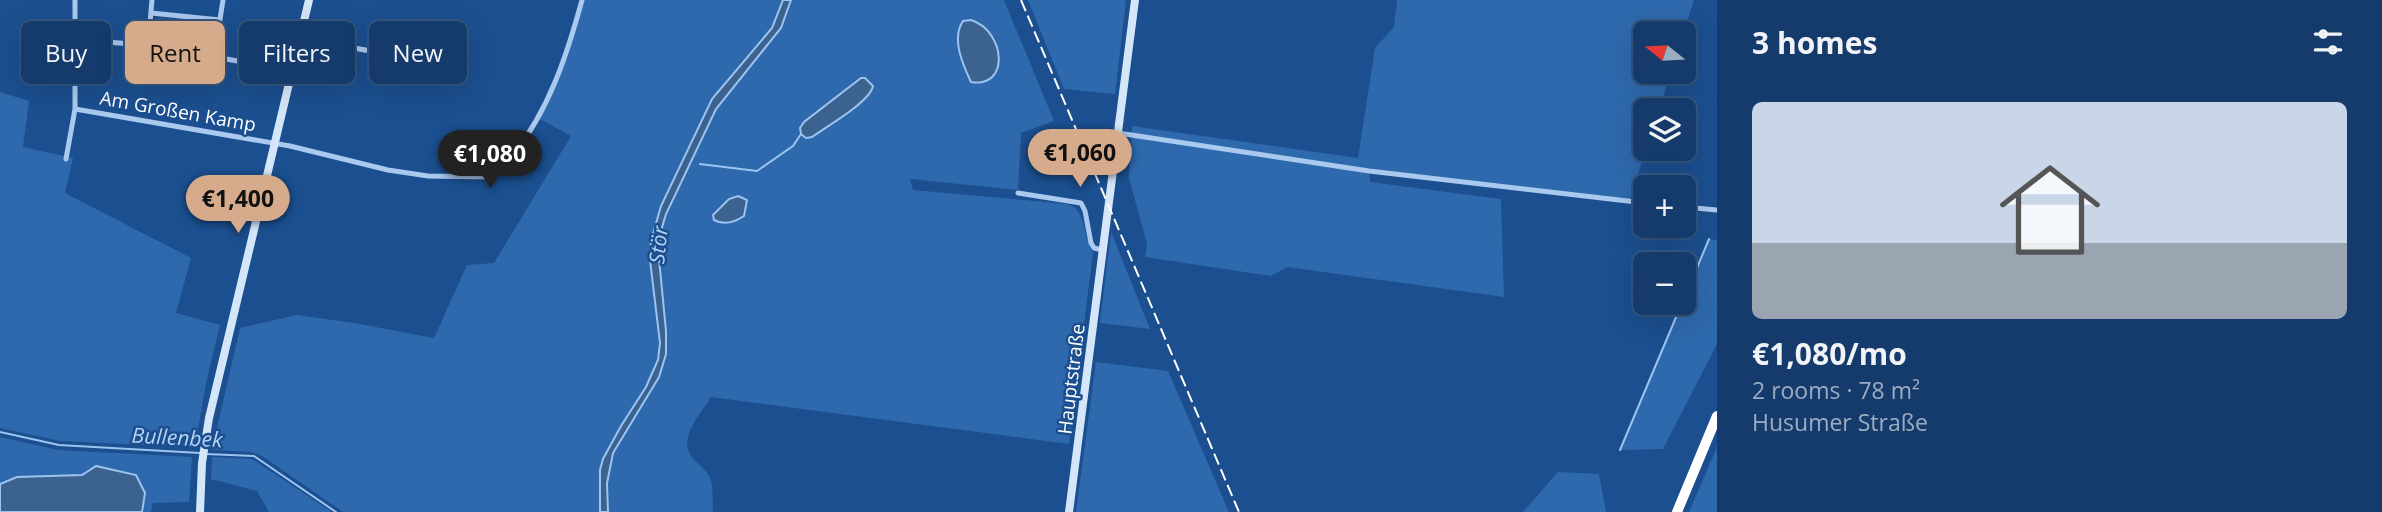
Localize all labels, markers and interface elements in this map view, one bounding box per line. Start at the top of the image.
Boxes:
chip: Buy [21,21,111,84]
chip: Rent [125,21,225,84]
chip: Filters [239,21,355,84]
chip: New [369,21,467,84]
north arrow [1633,21,1696,84]
map controls [1633,21,1696,315]
text: 3 homes [1752,22,1877,63]
icon: filters [2309,23,2347,61]
street label: Am Großen Kamp [98,84,258,138]
button: layers [1633,98,1696,161]
pin: €1,080 [433,130,547,190]
pin: €1,060 [1023,130,1137,189]
text: €1,060 [1044,136,1116,168]
text: €1,080 [454,137,526,169]
icon: home [1987,147,2113,273]
button: + [1633,175,1696,238]
pin: €1,400 [181,176,295,235]
text: €1,400 [202,182,274,214]
water label: Stör [642,224,674,265]
button: − [1633,252,1696,315]
street label: Hauptstraße [1051,322,1091,436]
text: €1,080/mo [1752,333,1907,374]
text: 2 rooms · 78 m² [1752,374,1920,406]
text: Husumer Straße [1752,406,1928,438]
water label: Bullenbek [131,421,224,453]

